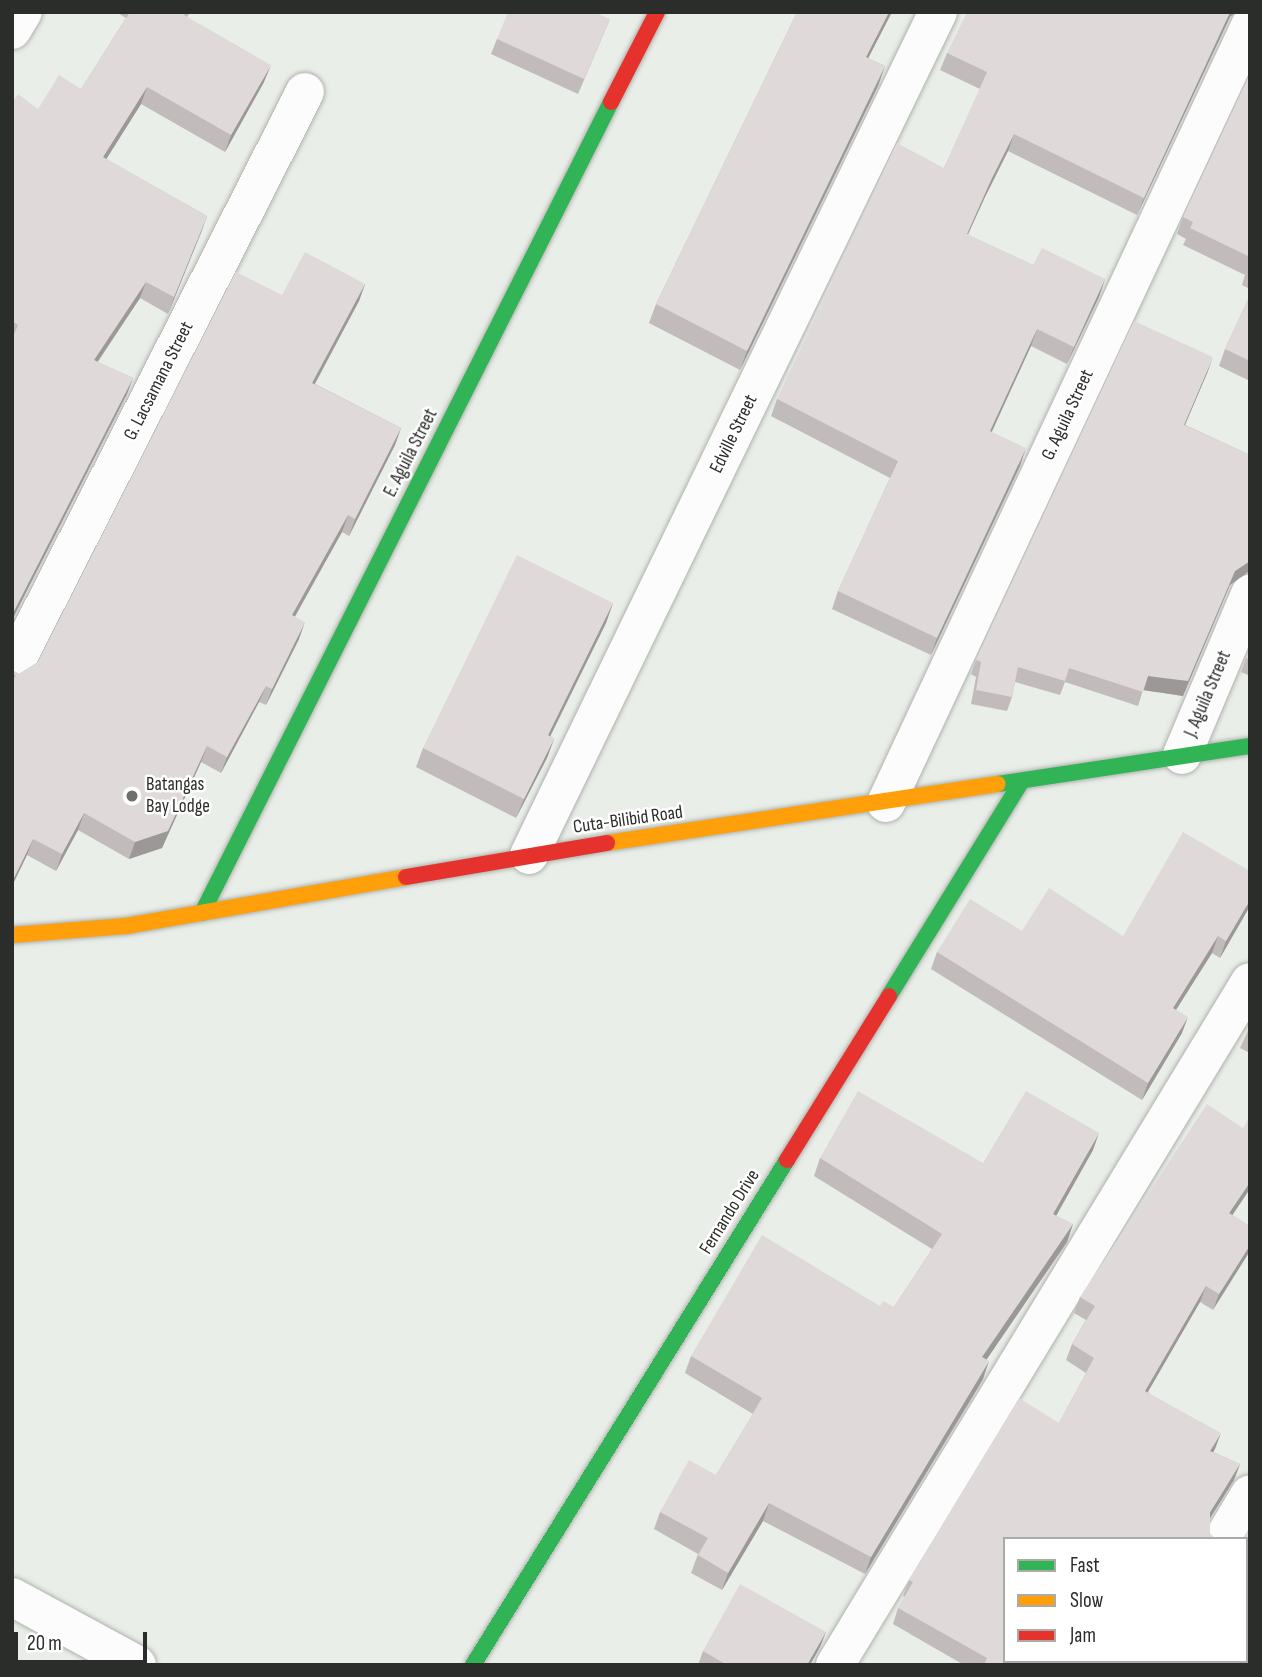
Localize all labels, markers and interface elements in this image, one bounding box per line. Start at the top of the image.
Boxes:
street label: G. Lacsamana Street [119,318,199,444]
street label: G. Aguila Street [1037,366,1099,464]
street label: Edville Street [705,391,763,477]
street label: E. Aguila Street [379,405,443,501]
street label: J. Aguila Street [1180,647,1236,741]
place label: Batangas Bay Lodge [146,774,210,818]
marker: Batangas Bay Lodge [124,788,140,804]
street label: Cuta-Bilibid Road [572,801,684,839]
street label: Fernando Drive [695,1165,765,1259]
legend [1003,1537,1248,1663]
text: Fast [1070,1553,1100,1578]
text: Slow [1070,1588,1103,1613]
scale bar [18,1618,150,1662]
text: Jam [1070,1623,1096,1648]
text: 20 m [27,1631,62,1656]

